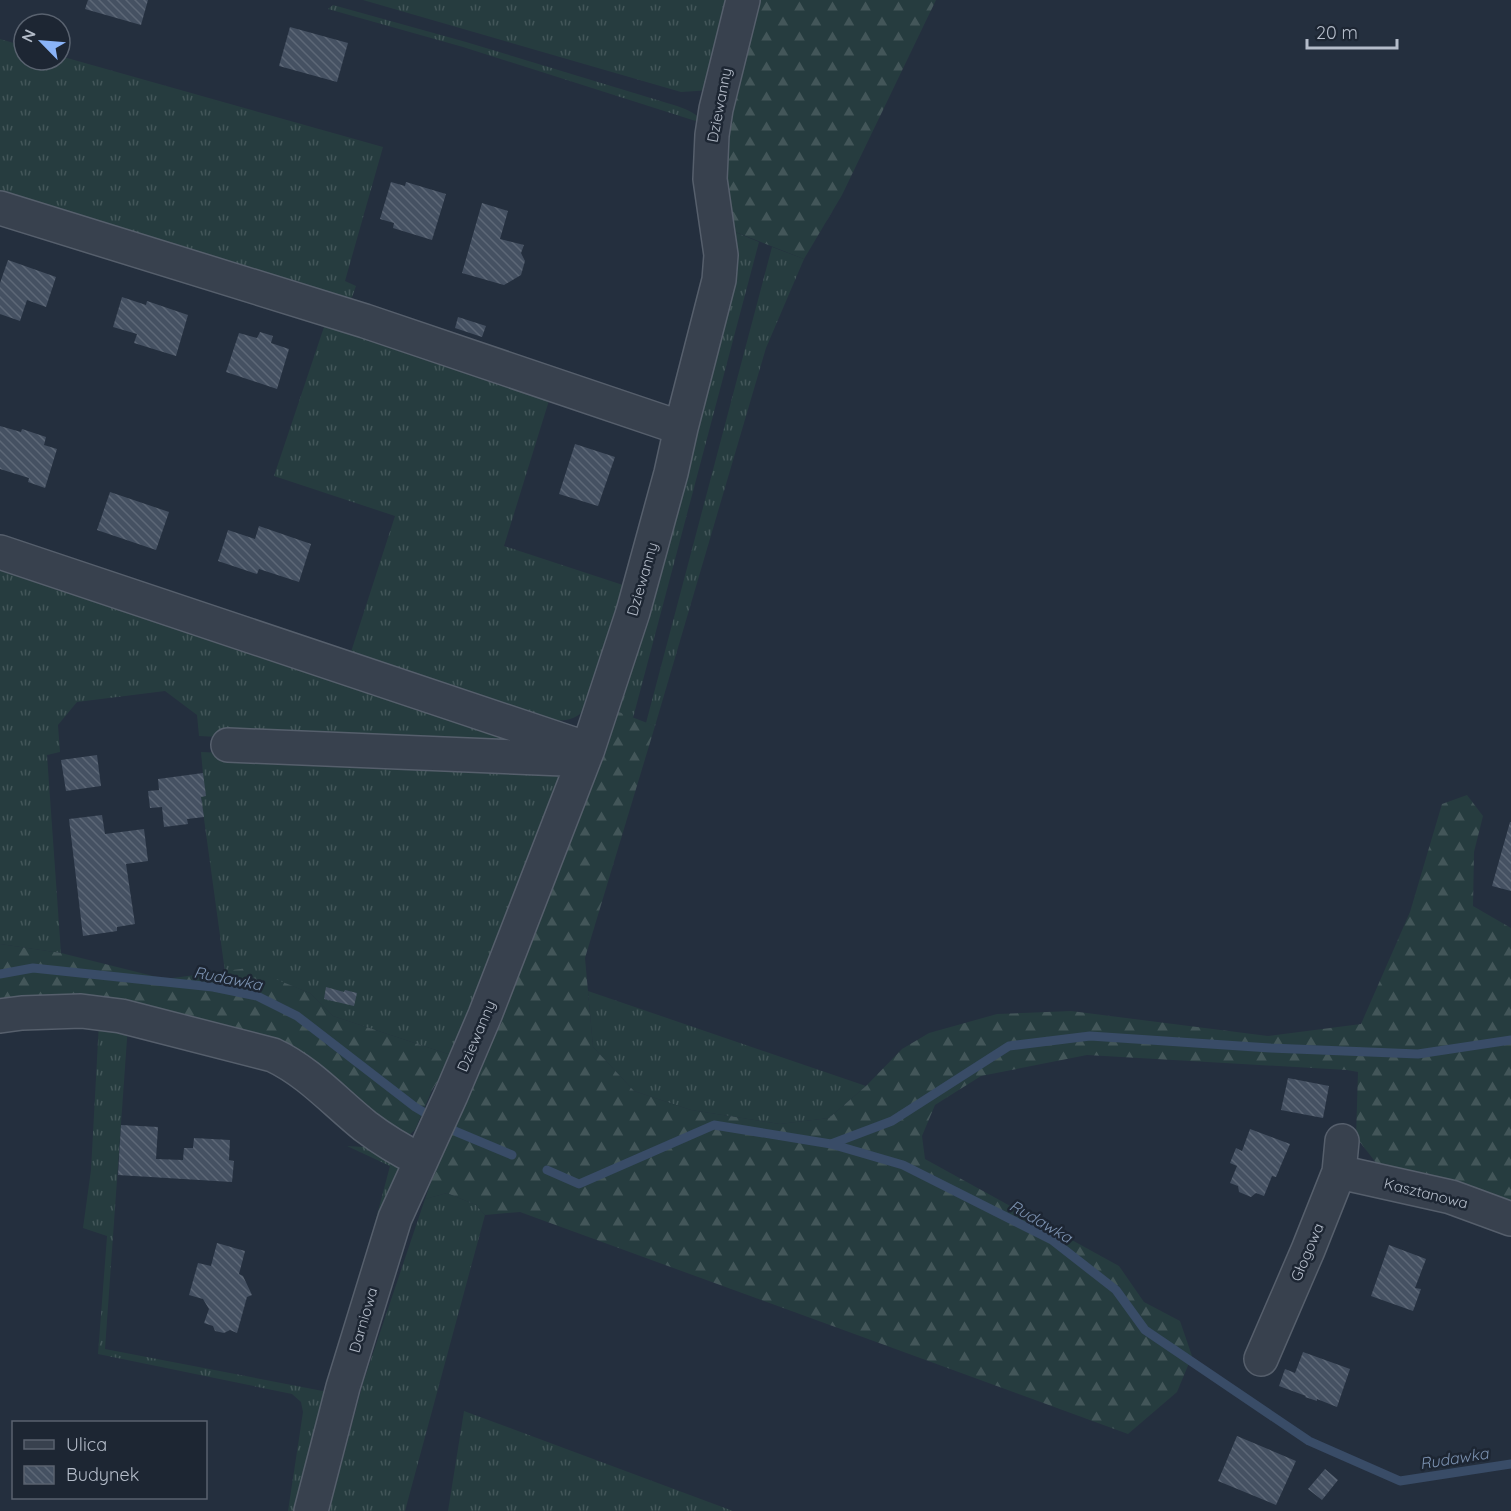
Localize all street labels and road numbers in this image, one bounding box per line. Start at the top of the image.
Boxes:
street label: Dziewanny [702,66,736,144]
street label: Dziewanny [622,540,662,618]
street label: Dziewanny [452,997,500,1075]
street label: Kasztanowa [1382,1173,1470,1213]
street label: Głogowa [1286,1220,1328,1284]
street label: Darniowa [345,1285,381,1355]

